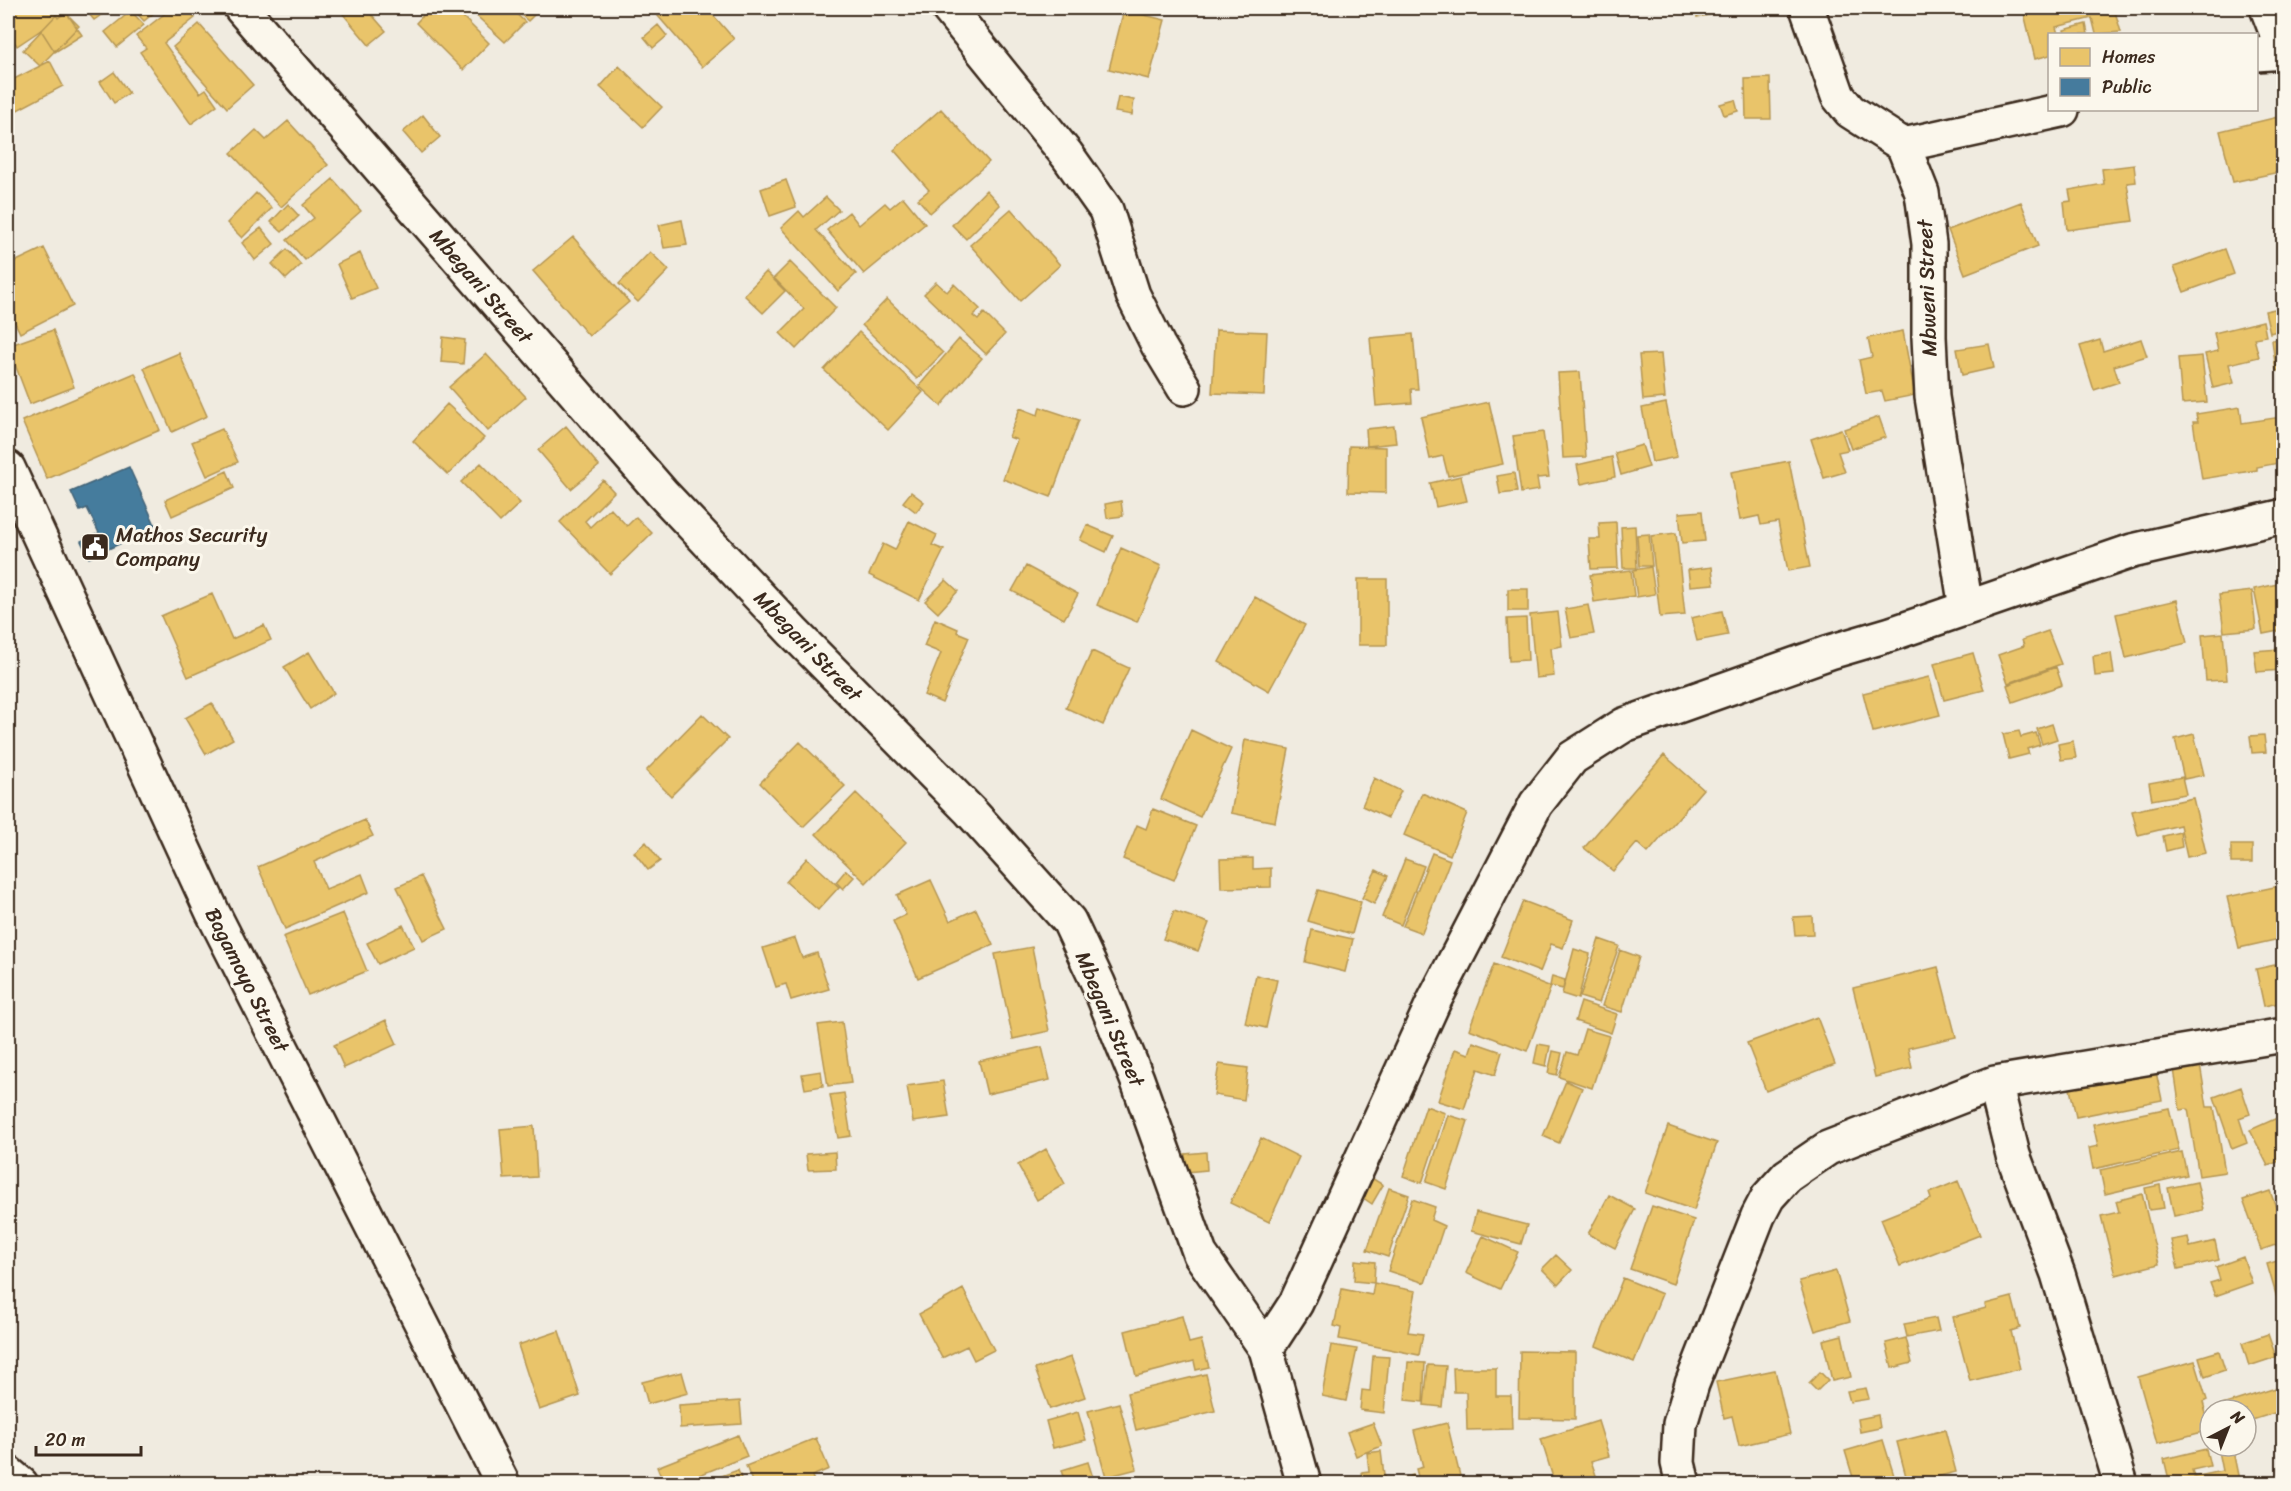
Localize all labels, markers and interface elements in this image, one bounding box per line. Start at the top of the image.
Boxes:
legend [2048,33,2258,111]
text: Homes [2102,41,2156,73]
text: Public [2102,71,2152,103]
street label: Mbweni Street [1906,217,1948,357]
street label: Mbegani Street [419,219,544,354]
place label: Mathos Security Company [116,516,268,578]
public building icon: Mathos Security Company [79,531,111,563]
street label: Mbegani Street [744,581,873,712]
street label: Bagamoyo Street [194,901,301,1061]
street label: Mbegani Street [1064,945,1156,1094]
north arrow [2198,1398,2258,1458]
text: N [2223,1402,2252,1432]
scale bar [36,1419,141,1457]
text: 20 m [45,1424,85,1456]

